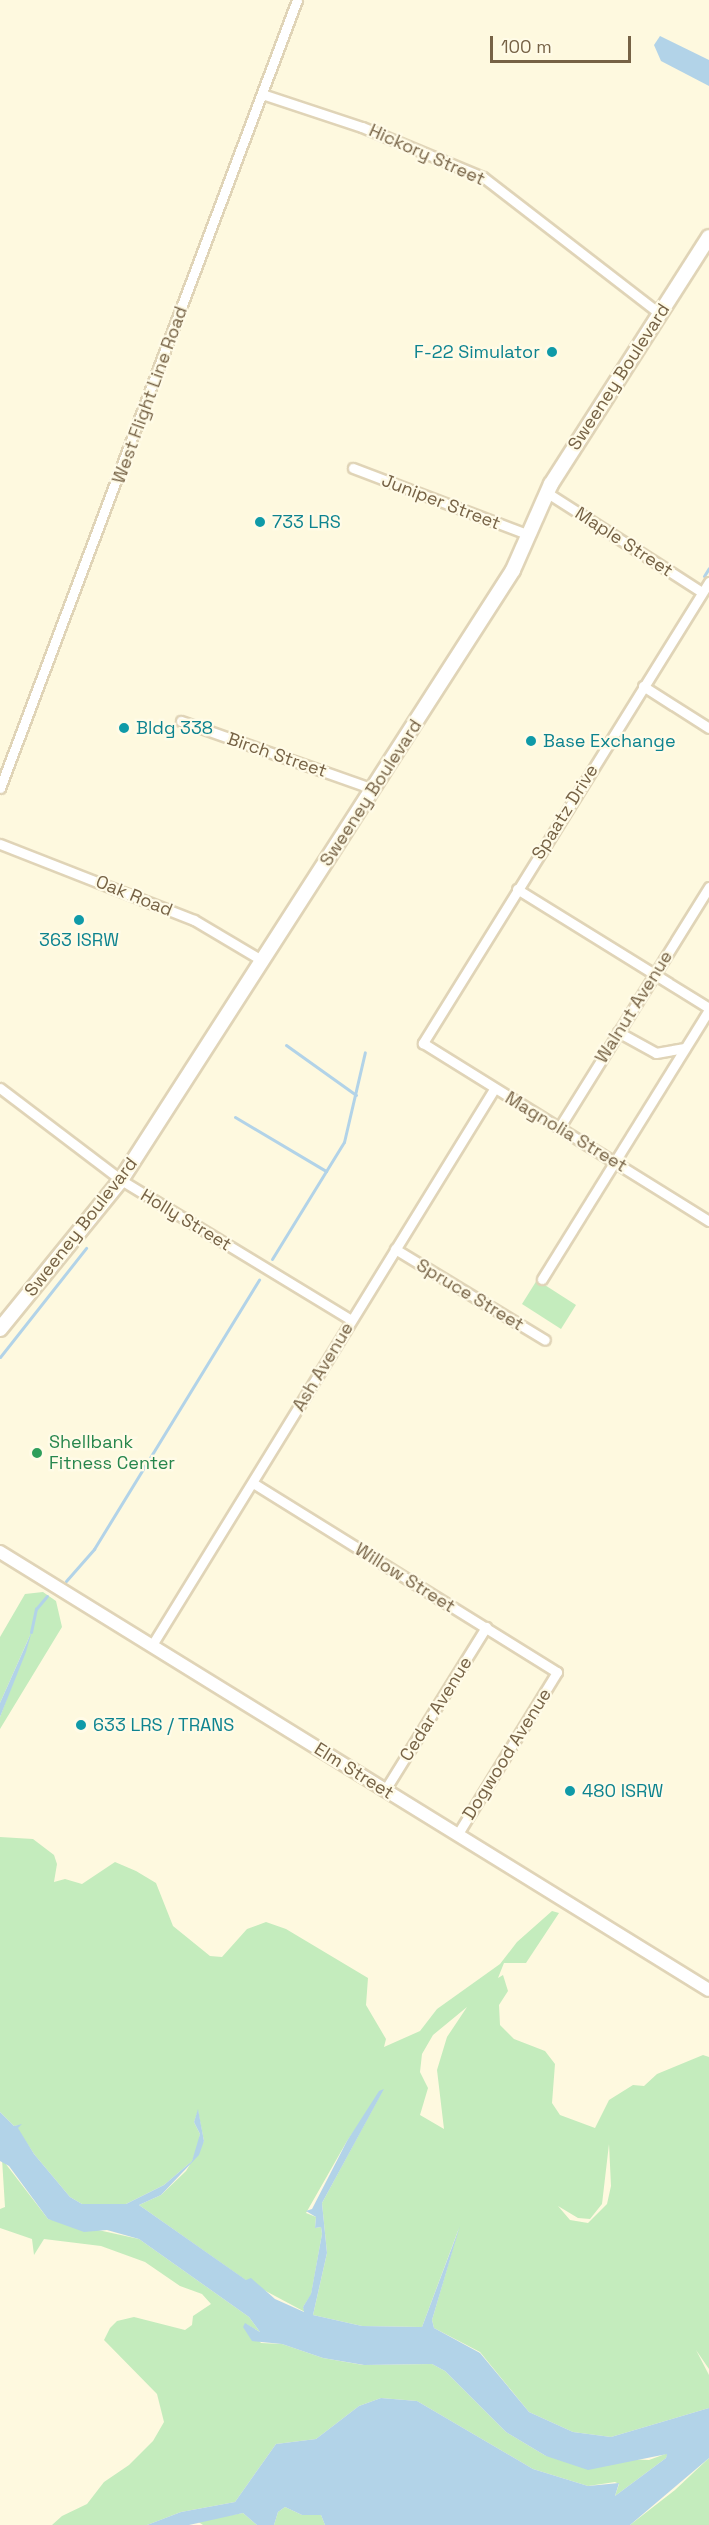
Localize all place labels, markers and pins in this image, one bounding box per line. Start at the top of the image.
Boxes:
place label: F-22 Simulator [414,341,540,363]
marker: F-22 Simulator [545,345,559,359]
place label: 733 LRS [272,511,341,533]
marker: 733 LRS [253,515,267,529]
place label: Bldg 338 [136,717,213,739]
marker: Bldg 338 [117,721,131,735]
place label: Base Exchange [543,730,676,752]
marker: Base Exchange [524,734,538,748]
marker: 363 ISRW [72,913,86,927]
place label: 363 ISRW [39,929,119,951]
place label: Shellbank Fitness Center [49,1432,175,1474]
marker: Shellbank Fitness Center [30,1446,44,1460]
place label: 633 LRS / TRANS [93,1714,235,1736]
marker: 633 LRS / TRANS [74,1718,88,1732]
place label: 480 ISRW [582,1780,663,1802]
marker: 480 ISRW [563,1784,577,1798]

